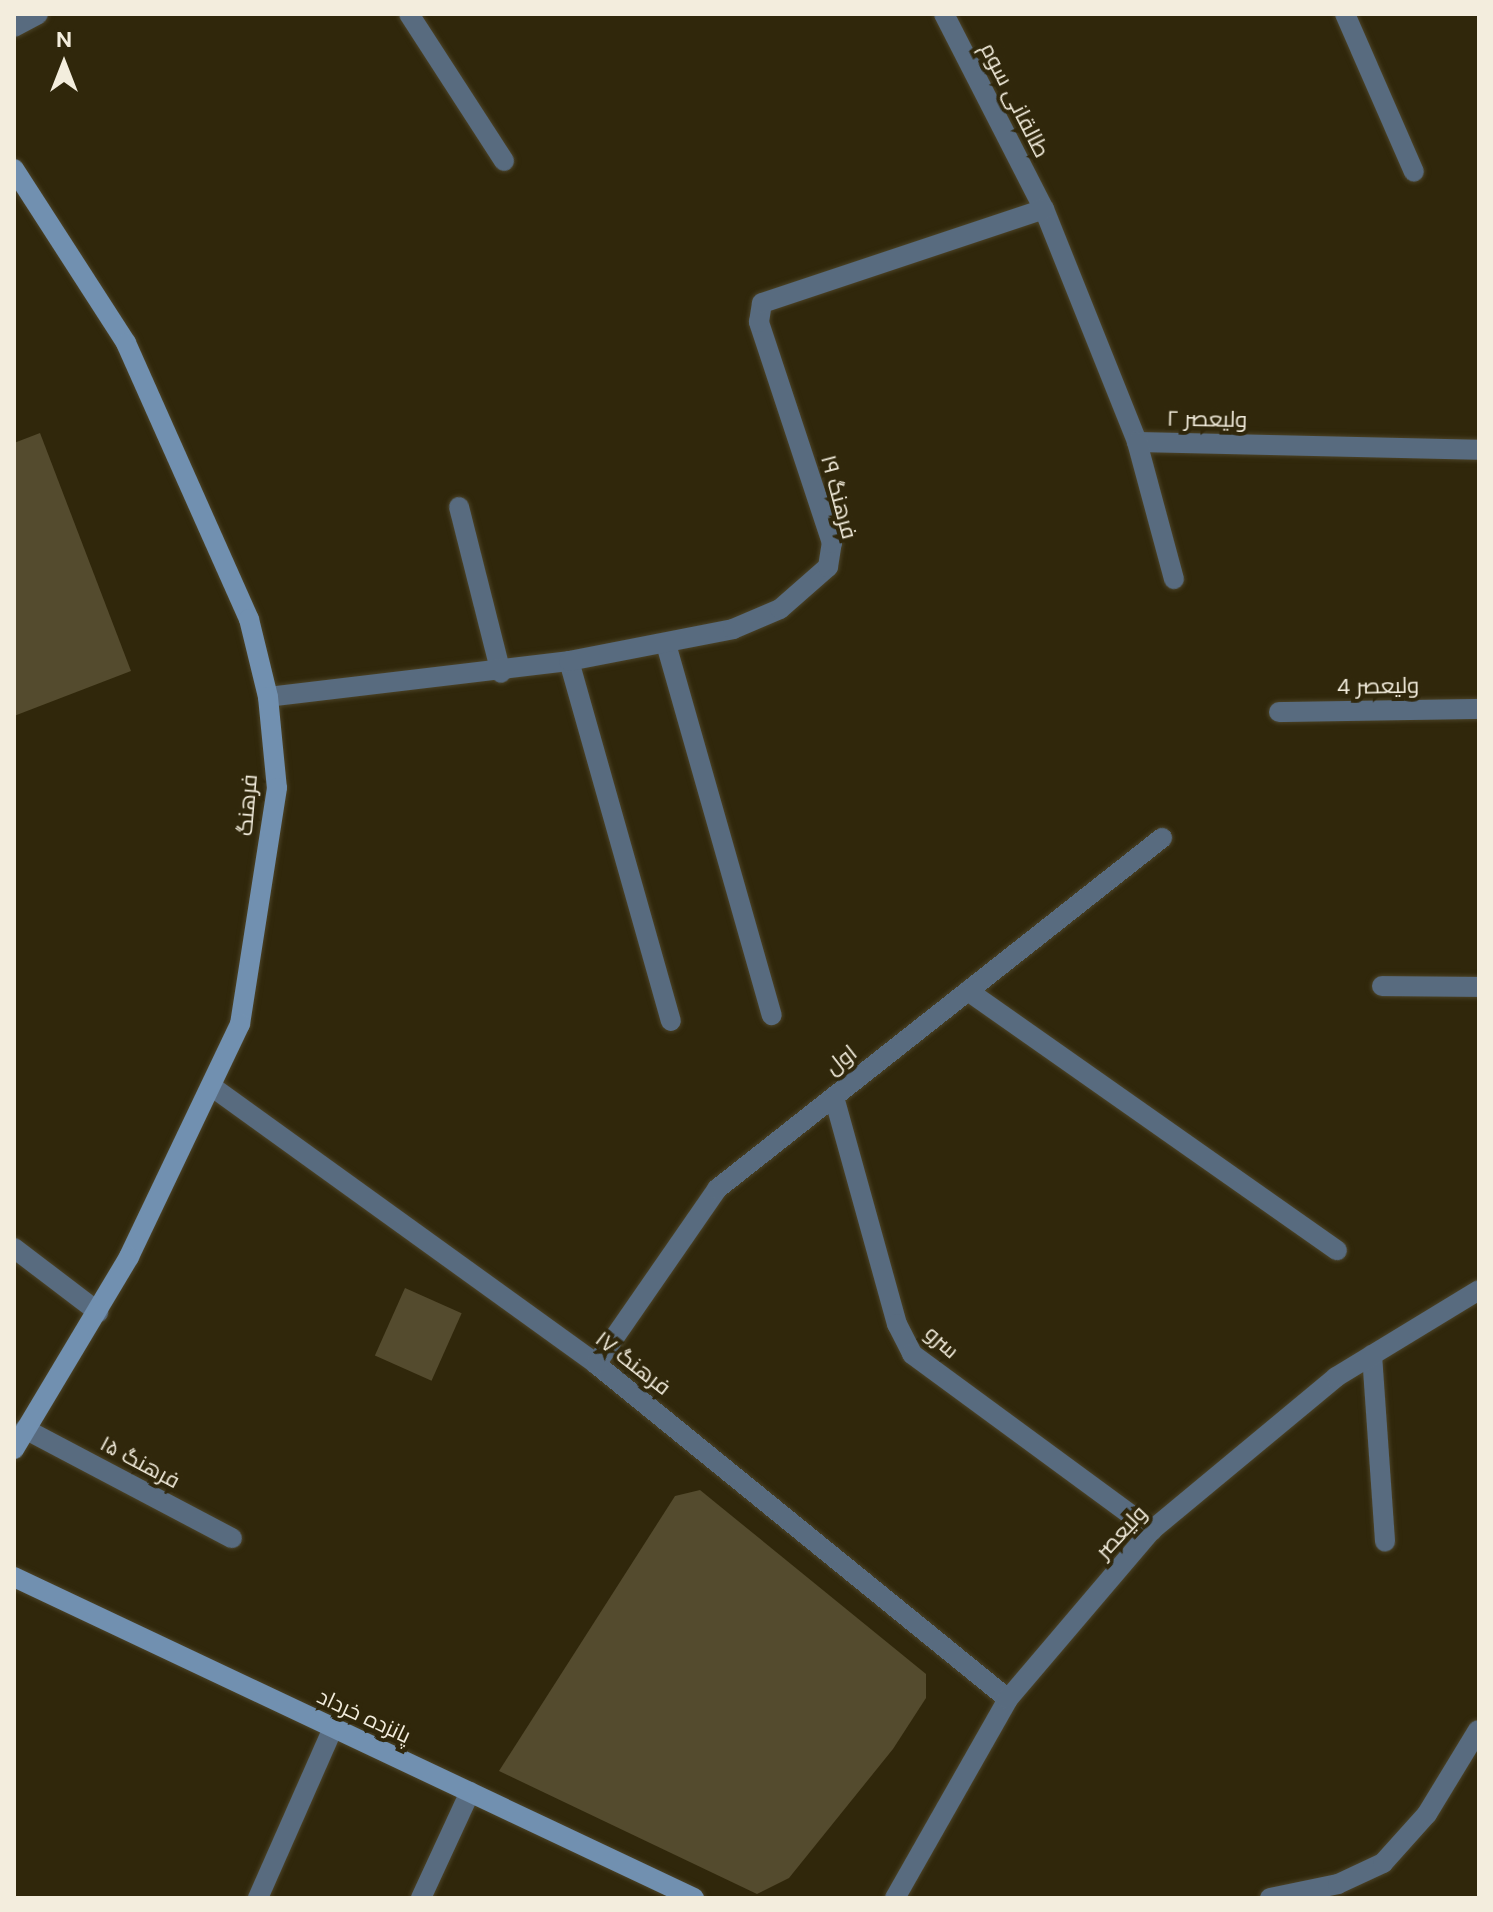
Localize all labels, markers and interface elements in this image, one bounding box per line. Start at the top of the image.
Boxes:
north arrow [24,24,104,104]
text: N [56,25,72,54]
street label: طالقانی سوم [975,38,1055,162]
street label: ولیعصر ٢ [1166,405,1248,433]
street label: فرهنگ ۱۹ [815,452,863,542]
street label: ولیعصر 4 [1337,672,1419,700]
street label: فرهنگ [231,773,263,837]
street label: اول [820,1040,862,1080]
street label: سرو [920,1320,964,1364]
street label: فرهنگ ۱۷ [590,1325,676,1401]
street label: فرهنگ ۱۵ [96,1430,184,1494]
street label: ولیعصر [1090,1500,1152,1564]
street label: پانزده خرداد [313,1683,415,1749]

